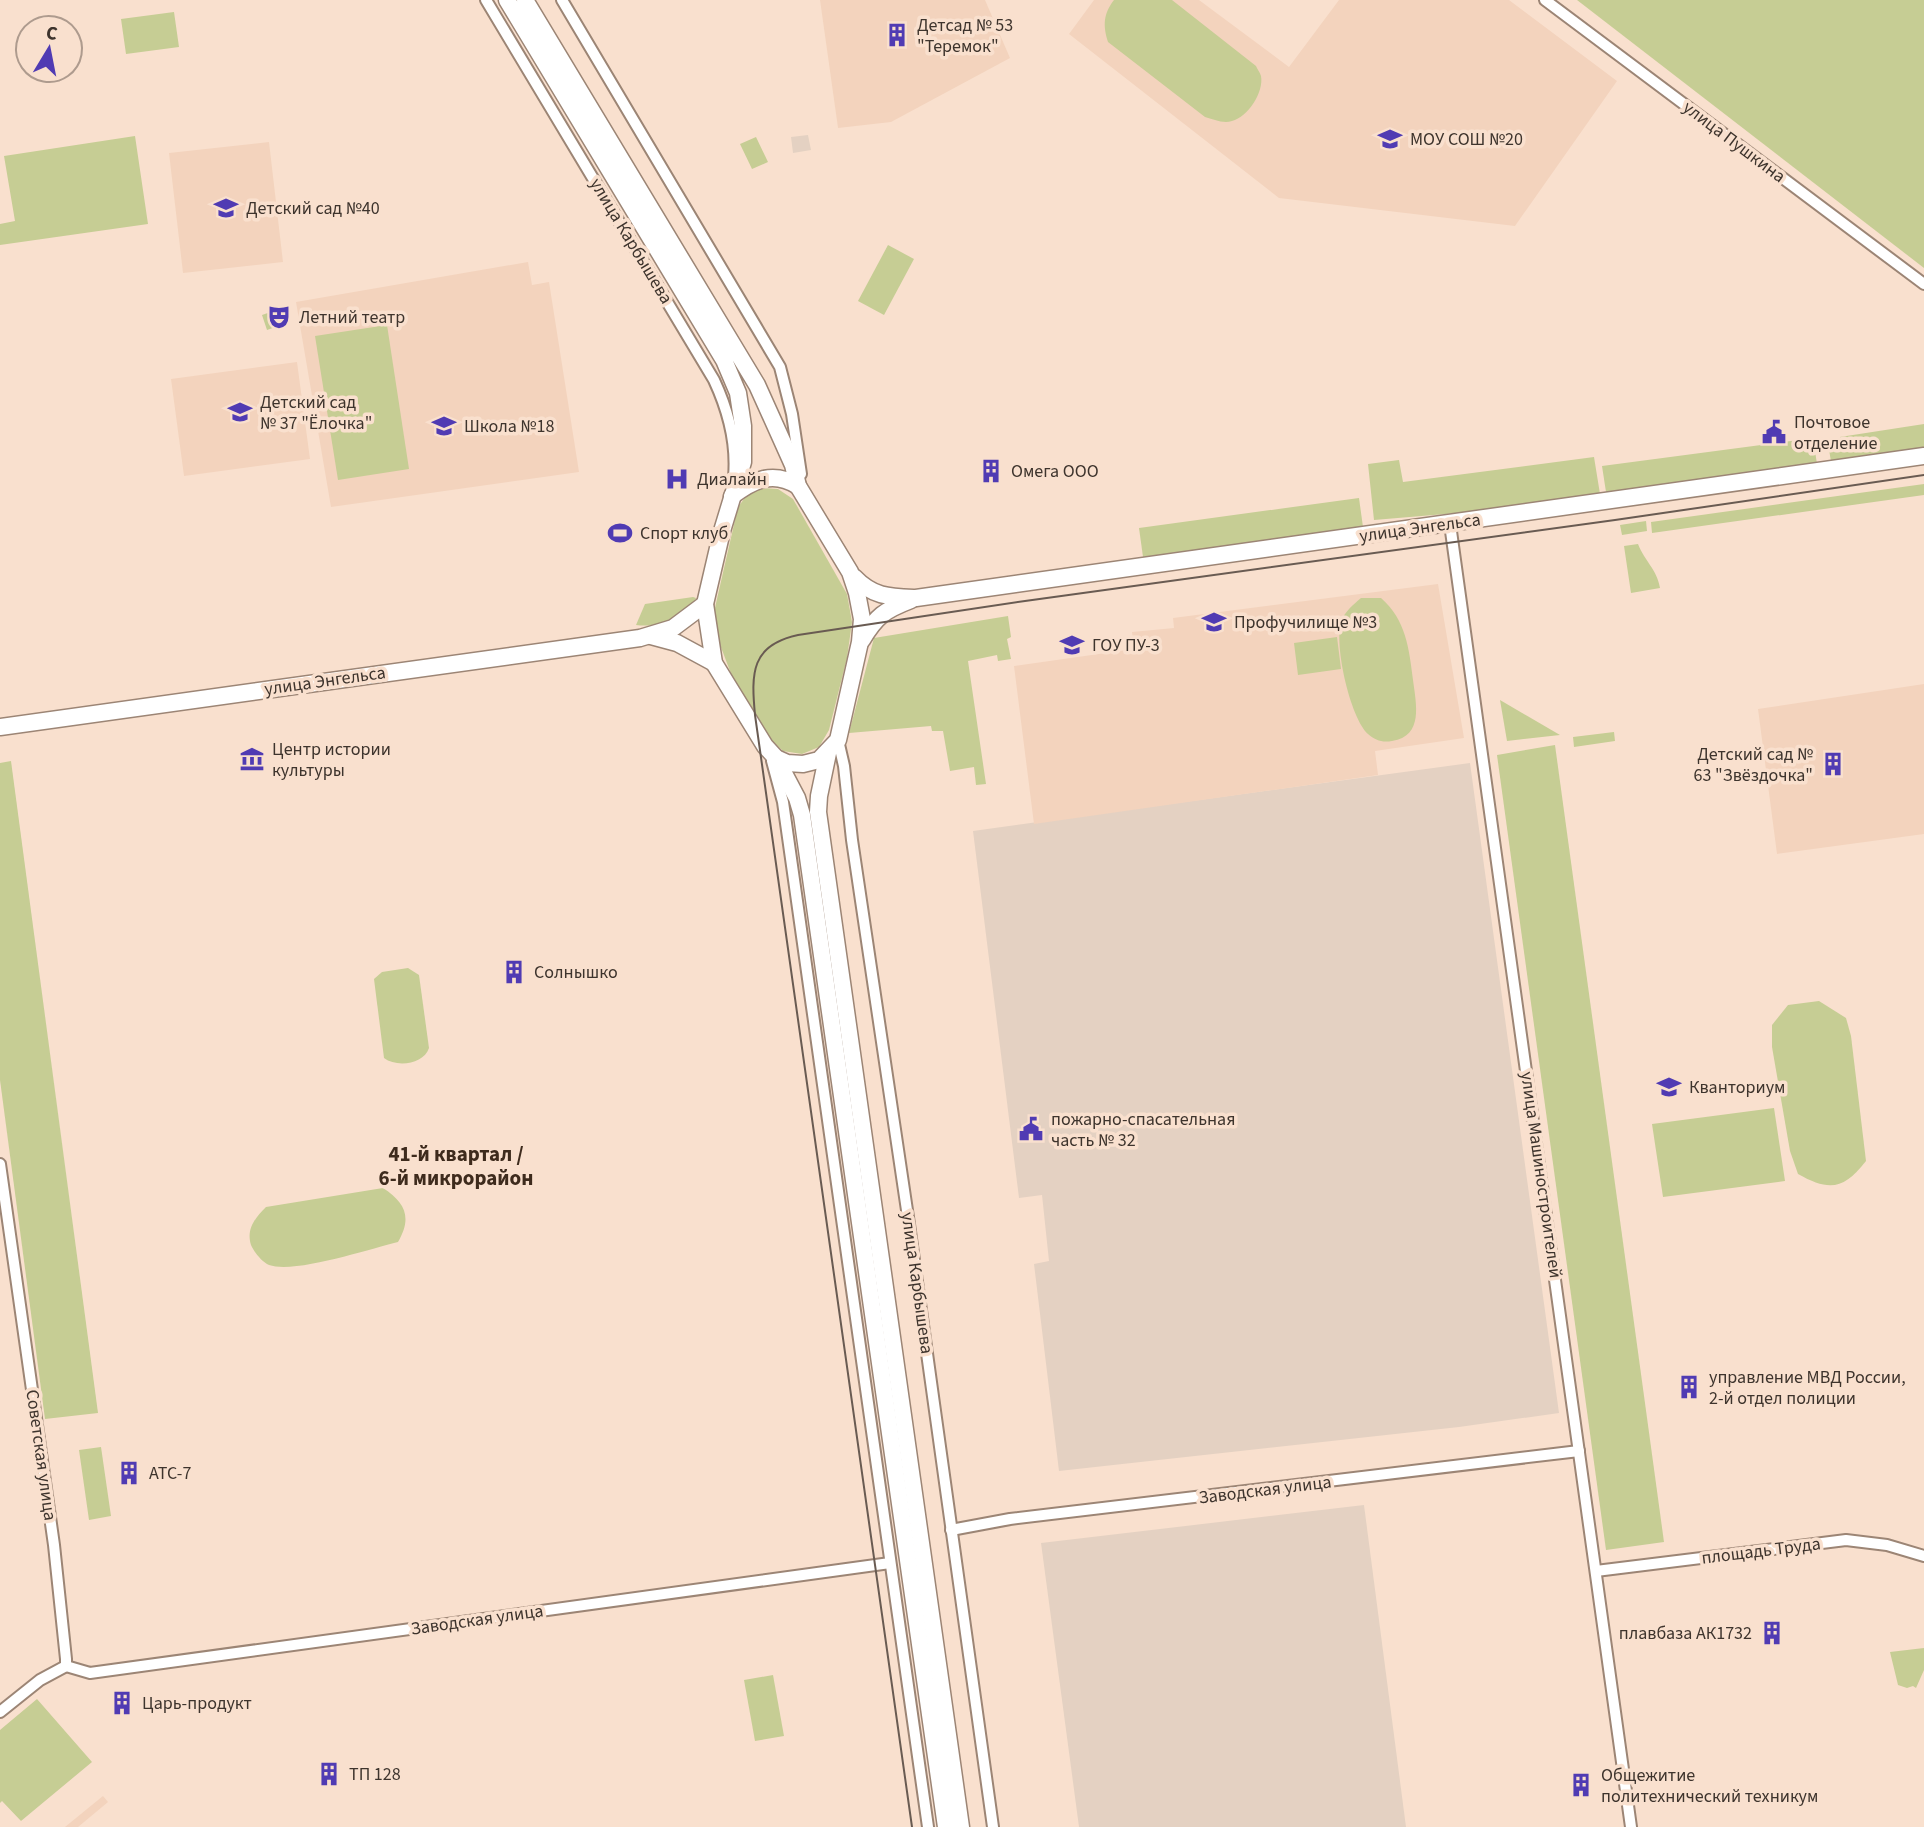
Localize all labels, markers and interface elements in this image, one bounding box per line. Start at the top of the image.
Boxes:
place label: Детсад № 53 "Теремок" [917,13,1013,59]
north arrow [14,14,84,84]
text: С [44,19,59,48]
building icon: Детсад № 53 "Теремок" [883,21,911,49]
street label: улица Пушкина [1678,95,1790,189]
school or university icon: МОУ СОШ №20 [1376,125,1404,153]
place label: МОУ СОШ №20 [1410,127,1523,152]
street label: улица Карбышева [584,173,678,309]
school or university icon: Детский сад №40 [212,194,240,222]
place label: Детский сад №40 [246,196,380,221]
theatre icon: Летний театр [265,303,293,331]
place label: Летний театр [299,305,405,330]
place label: Детский сад № 37 "Ёлочка" [260,390,372,436]
school or university icon: Детский сад № 37 "Ёлочка" [226,398,254,426]
place label: Почтовое отделение [1794,410,1877,456]
school or university icon: Школа №18 [430,412,458,440]
place label: Школа №18 [464,414,554,439]
public building icon: Почтовое отделение [1760,418,1788,446]
building icon: Омега ООО [977,457,1005,485]
place label: Омега ООО [1011,459,1099,484]
hospital icon: Диалайн [663,465,691,493]
place label: Диалайн [697,467,767,492]
street label: улица Энгельса [1358,507,1482,549]
sports icon: Спорт клуб [606,519,634,547]
place label: Спорт клуб [640,521,728,546]
school or university icon: Профучилище №3 [1200,608,1228,636]
place label: Профучилище №3 [1234,610,1377,635]
school or university icon: ГОУ ПУ-3 [1058,631,1086,659]
place label: ГОУ ПУ-3 [1092,633,1160,658]
street label: улица Энгельса [263,660,387,702]
place label: Центр истории культуры [272,737,391,783]
place label: Детский сад № 63 "Звёздочка" [1694,742,1813,788]
museum icon: Центр истории культуры [238,745,266,773]
building icon: Детский сад № 63 "Звёздочка" [1819,750,1847,778]
building icon: Солнышко [500,958,528,986]
place label: Солнышко [534,960,618,985]
street label: улица Машиностроителей [1514,1070,1568,1280]
school or university icon: Кванториум [1655,1073,1683,1101]
place label: Кванториум [1689,1075,1786,1100]
place label: пожарно-спасательная часть № 32 [1051,1107,1235,1153]
public building icon: пожарно-спасательная часть № 32 [1017,1115,1045,1143]
district label: 41-й квартал / 6-й микрорайон [379,1139,533,1193]
street label: улица Карбышева [895,1211,939,1355]
place label: управление МВД России, 2-й отдел полиции [1709,1365,1906,1411]
building icon: управление МВД России, 2-й отдел полиции [1675,1373,1703,1401]
street label: Советская улица [19,1388,63,1522]
building icon: АТС-7 [115,1459,143,1487]
place label: АТС-7 [149,1461,191,1486]
street label: Заводская улица [1197,1469,1333,1511]
street label: площадь Труда [1700,1531,1822,1571]
street label: Заводская улица [409,1598,545,1642]
building icon: плавбаза АК1732 [1758,1619,1786,1647]
place label: плавбаза АК1732 [1619,1621,1752,1646]
building icon: Царь-продукт [108,1689,136,1717]
place label: Царь-продукт [142,1691,252,1716]
building icon: ТП 128 [315,1760,343,1788]
place label: ТП 128 [349,1762,401,1787]
place label: Общежитие политехнический техникум [1601,1763,1818,1809]
building icon: Общежитие политехнический техникум [1567,1771,1595,1799]

